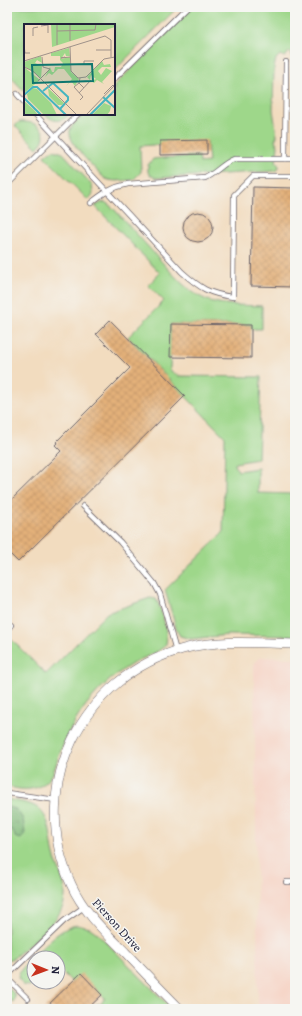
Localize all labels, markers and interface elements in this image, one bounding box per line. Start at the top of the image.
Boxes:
inset map [24,24,115,115]
street label: Pierson Drive [89,895,145,955]
north arrow [26,950,66,990]
text: N [48,966,63,974]

